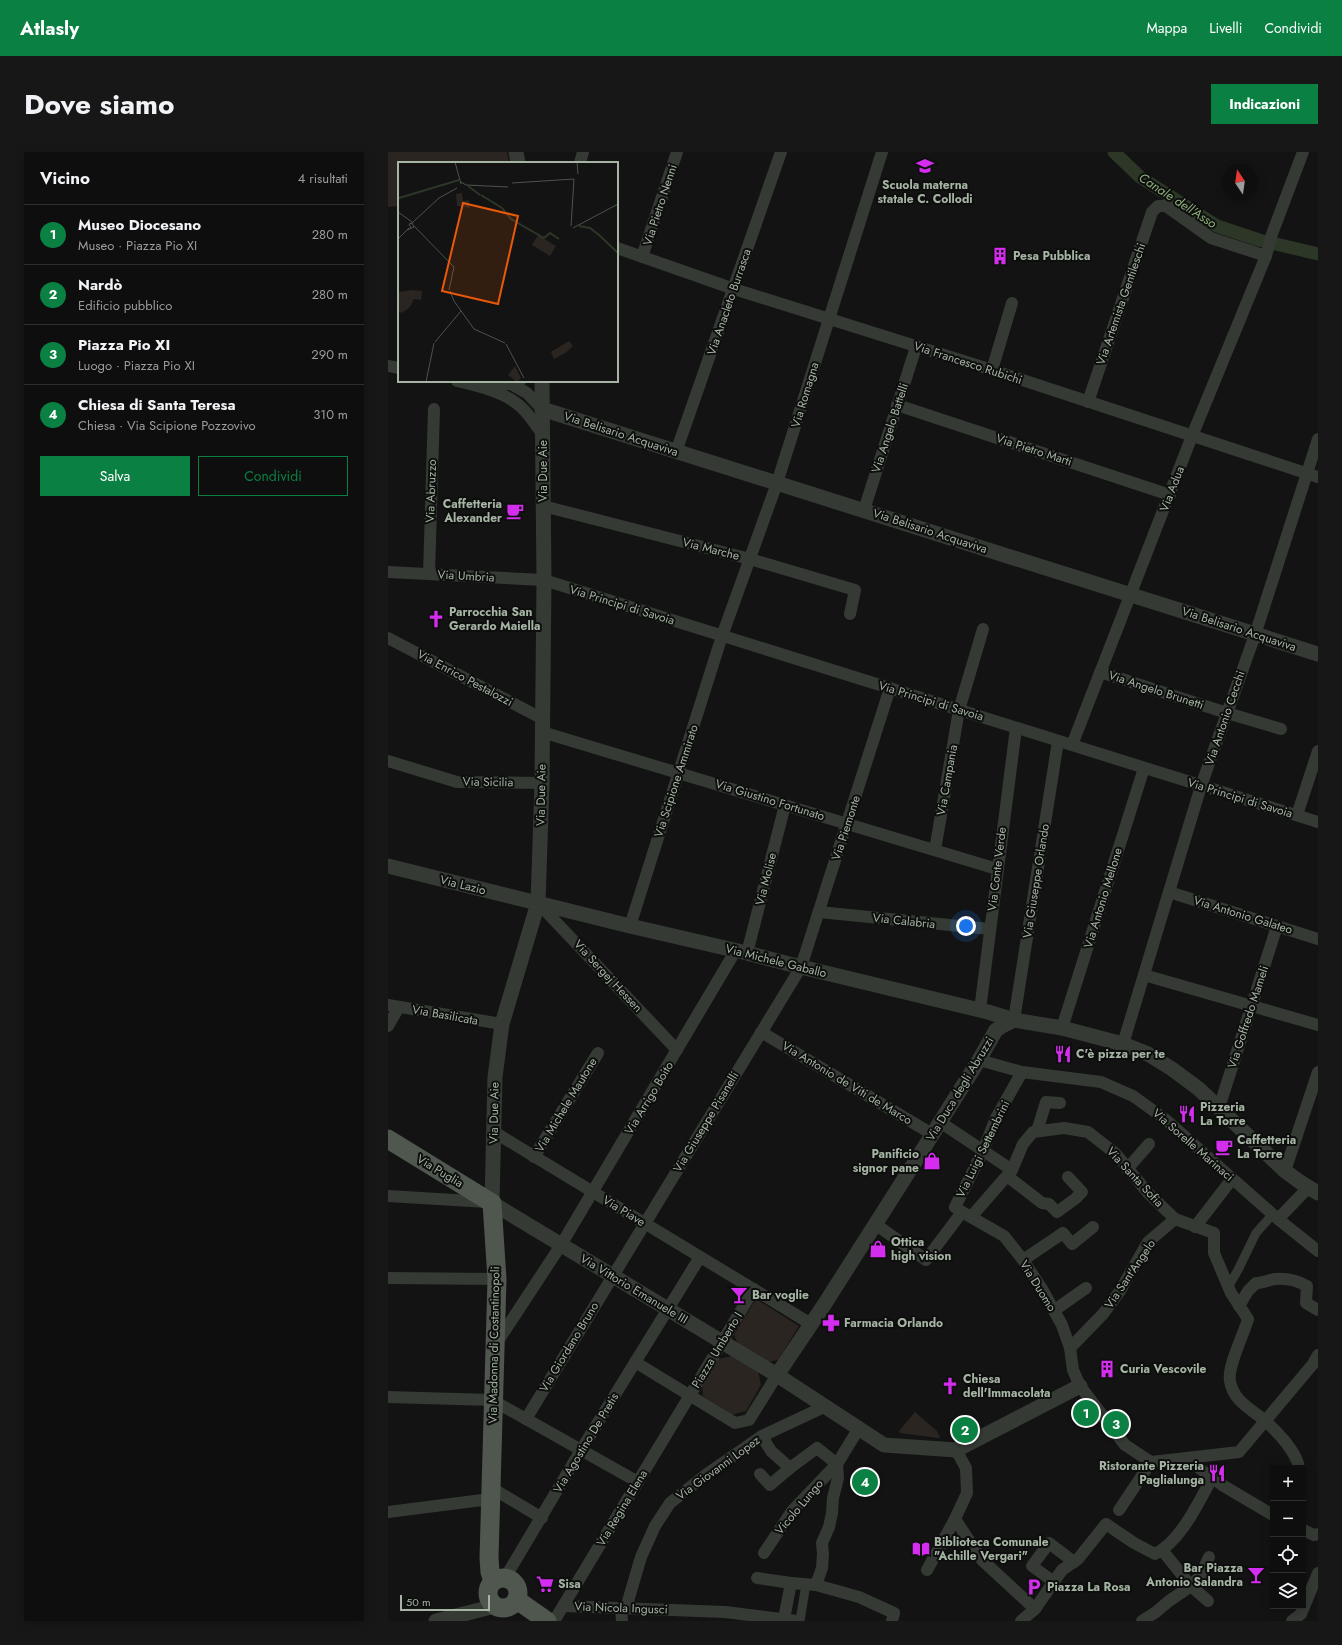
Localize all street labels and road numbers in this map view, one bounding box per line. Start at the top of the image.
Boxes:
street label: Via Pietro Nenni [638,162,682,248]
street label: Via Artemista Gentileschi [1092,241,1150,367]
street label: Via Anacleto Burrasca [702,246,756,358]
street label: Via Francesco Rubichi [911,337,1025,389]
street label: Via Romagna [786,360,824,430]
street label: Via Angelo Battelli [867,381,913,475]
street label: Via Belisario Acquaviva [562,407,681,461]
street label: Via Pietro Marti [994,429,1074,471]
street label: Via Due Aie [534,440,552,502]
street label: Via Abruzzo [421,459,441,523]
street label: Via Adua [1155,464,1189,514]
street label: Via Belisario Acquaviva [871,504,990,558]
street label: Via Marche [681,533,741,565]
street label: Via Umbria [437,566,495,586]
street label: Via Principi di Savoia [567,580,677,630]
street label: Via Belisario Acquaviva [1180,602,1299,656]
street label: Via Enrico Pestalozzi [414,645,516,711]
street label: Via Angelo Brunetti [1106,666,1206,714]
street label: Via Antonio Cecchi [1200,668,1250,768]
street label: Via Principi di Savoia [876,676,986,726]
street label: Via Scipione Ammirato [649,722,703,840]
street label: Via Campania [932,743,962,817]
street label: Via Due Aie [531,764,551,826]
street label: Via Sicilia [463,773,514,791]
street label: Via Principi di Savoia [1185,773,1295,823]
street label: Via Giustino Fortunato [713,775,827,825]
street label: Via Piemonte [827,793,865,863]
street label: Via Giuseppe Orlando [1018,822,1054,939]
street label: Via Conte Verde [983,826,1011,912]
street label: Via Antonio Mellone [1079,846,1127,950]
street label: Via Molise [751,851,781,907]
street label: Via Lazio [438,871,488,899]
street label: Via Antonio Galateo [1191,891,1295,939]
street label: Via Calabria [872,909,936,933]
street label: Via Sergej Hessen [569,936,647,1016]
street label: Via Michele Gaballo [723,940,829,982]
street label: Via Goffredo Mameli [1223,963,1273,1071]
street label: Via Basilicata [410,1000,480,1030]
street label: Via Duca degli Abruzzi [922,1033,998,1145]
street label: Via Antonio de Viti de Marco [778,1037,916,1129]
street label: Via Michele Mautone [531,1054,601,1156]
street label: Via Arrigo Boito [620,1058,678,1138]
street label: Via Giuseppe Pisanelli [669,1068,743,1176]
street label: Via Due Aie [484,1082,504,1144]
street label: Via Luigi Settembrini [952,1097,1014,1201]
street label: Via Sorelle Marinaci [1148,1105,1238,1185]
street label: Via Santa Sofia [1102,1143,1168,1211]
street label: Via Puglia [413,1150,467,1192]
street label: Via Piave [599,1191,649,1231]
street label: Via Sant'Angelo [1100,1235,1160,1312]
street label: Via Vittorio Emanuele III [577,1250,691,1328]
street label: Via Duomo [1015,1257,1061,1315]
street label: Via Madonna di Costantinopoli [484,1266,504,1424]
street label: Via Giordano Bruno [535,1298,603,1396]
street label: Piazza Umberto I [687,1308,747,1392]
street label: Via Agostino De Pretis [549,1389,623,1497]
street label: Via Giovanni Lopez [672,1431,764,1505]
street label: Via Regina Elena [592,1466,652,1550]
street label: Vicolo Lungo [770,1475,828,1539]
street label: Via Nicola Ingusci [574,1597,668,1619]

